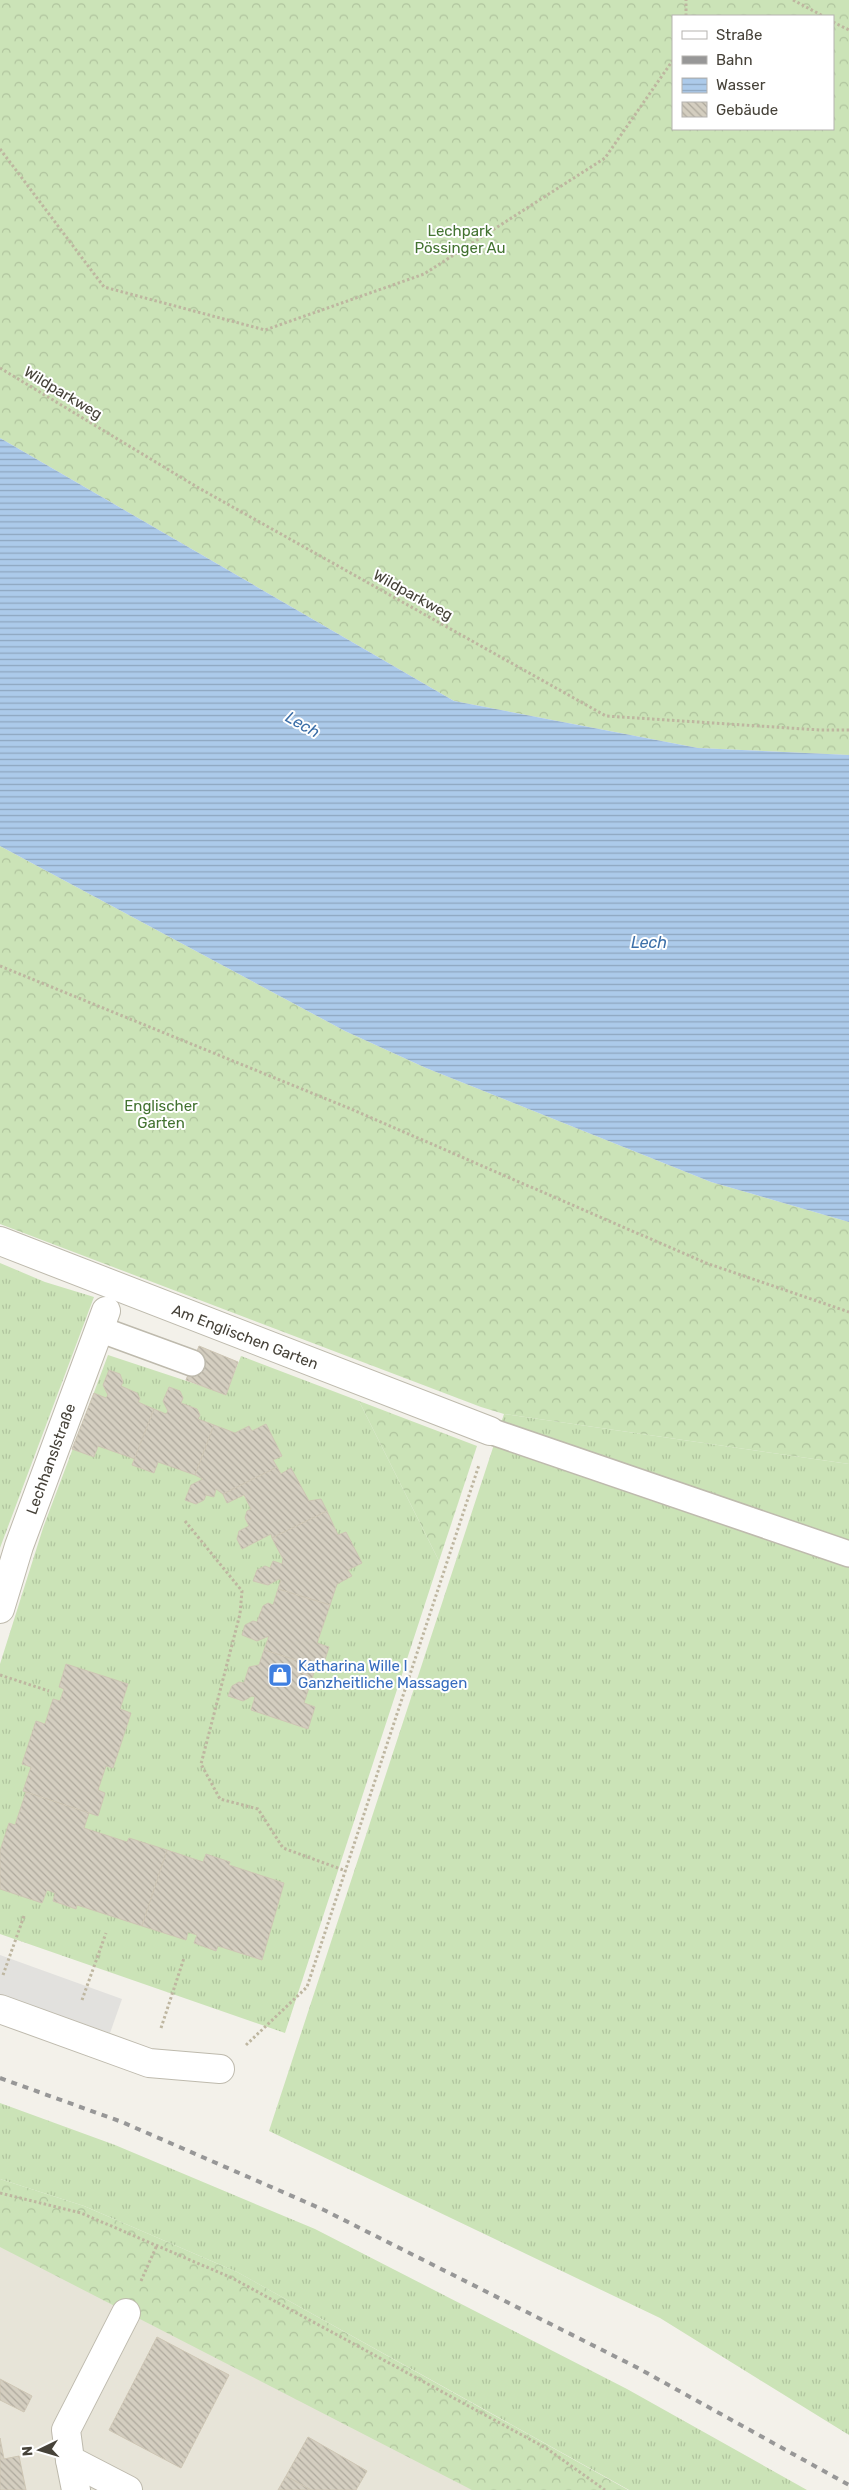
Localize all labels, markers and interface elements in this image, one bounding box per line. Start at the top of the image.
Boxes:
legend [672,15,834,130]
text: Straße [716,26,762,44]
text: Bahn [716,51,753,69]
text: Wasser [716,76,766,94]
text: Gebäude [716,101,778,119]
park label: Lechpark Pössinger Au [414,222,506,257]
street label: Wildparkweg [21,363,105,423]
street label: Wildparkweg [370,566,456,624]
water label: Lech [282,707,323,742]
water label: Lech [631,933,667,952]
park label: Englischer Garten [124,1097,198,1132]
street label: Am Englischen Garten [169,1301,321,1373]
street label: Lechhanslstraße [23,1401,79,1517]
place label: Katharina Wille I Ganzheitliche Massagen [298,1657,467,1692]
shop icon: Katharina Wille I Ganzheitliche Massagen [267,1662,293,1688]
north arrow [15,2425,65,2475]
text: N [19,2445,36,2457]

